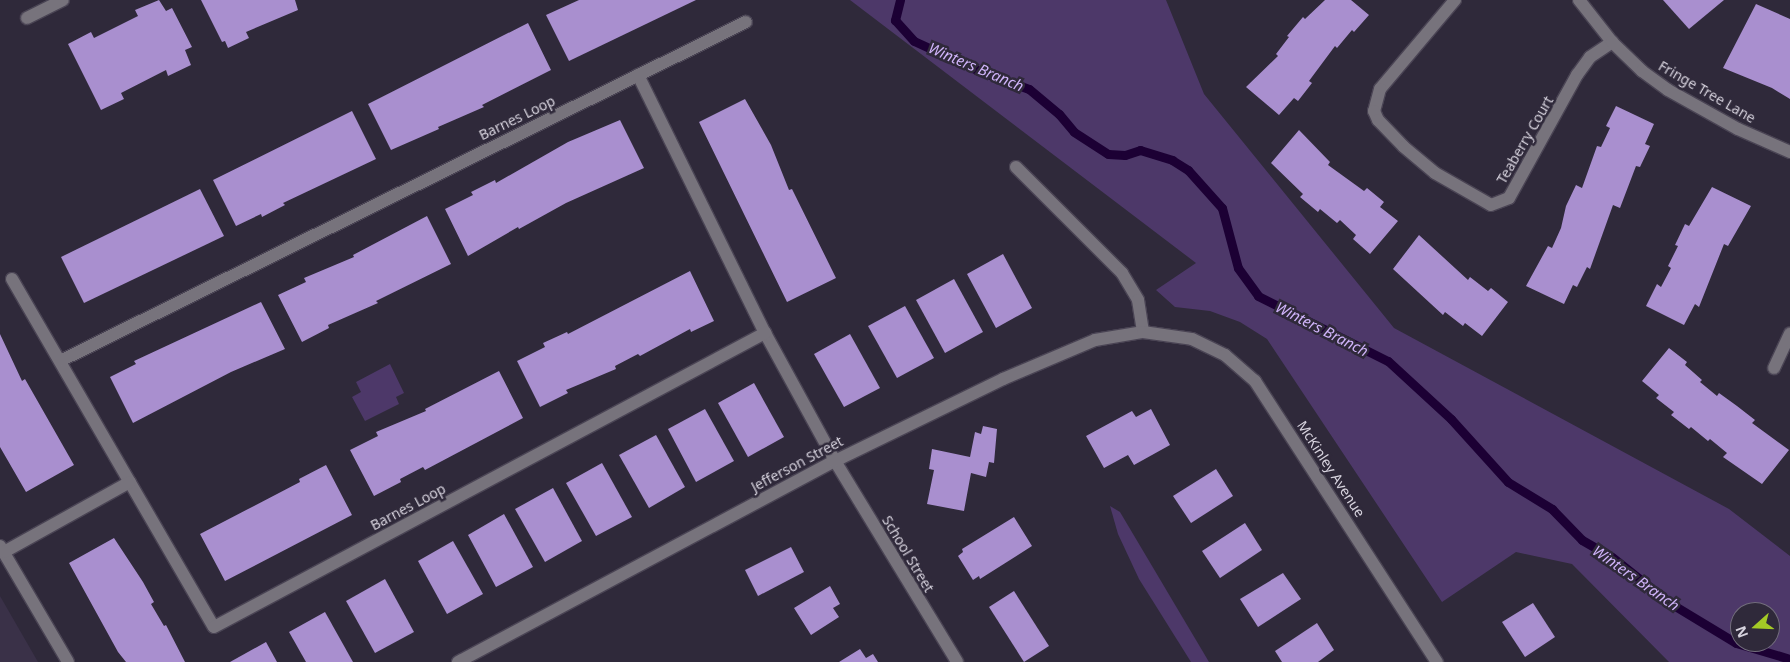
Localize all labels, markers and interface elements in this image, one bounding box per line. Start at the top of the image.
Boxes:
water label: Winters Branch [926,39,1026,95]
street label: Fringe Tree Lane [1656,57,1758,127]
street label: Barnes Loop [476,92,558,144]
street label: Teaberry Court [1493,93,1557,187]
water label: Winters Branch [1273,298,1371,360]
street label: McKinley Avenue [1294,418,1368,520]
street label: Jefferson Street [748,433,846,495]
street label: Barnes Loop [368,480,448,534]
street label: School Street [879,513,937,595]
water label: Winters Branch [1589,542,1683,614]
north arrow [1730,602,1780,652]
text: N [1731,623,1752,641]

